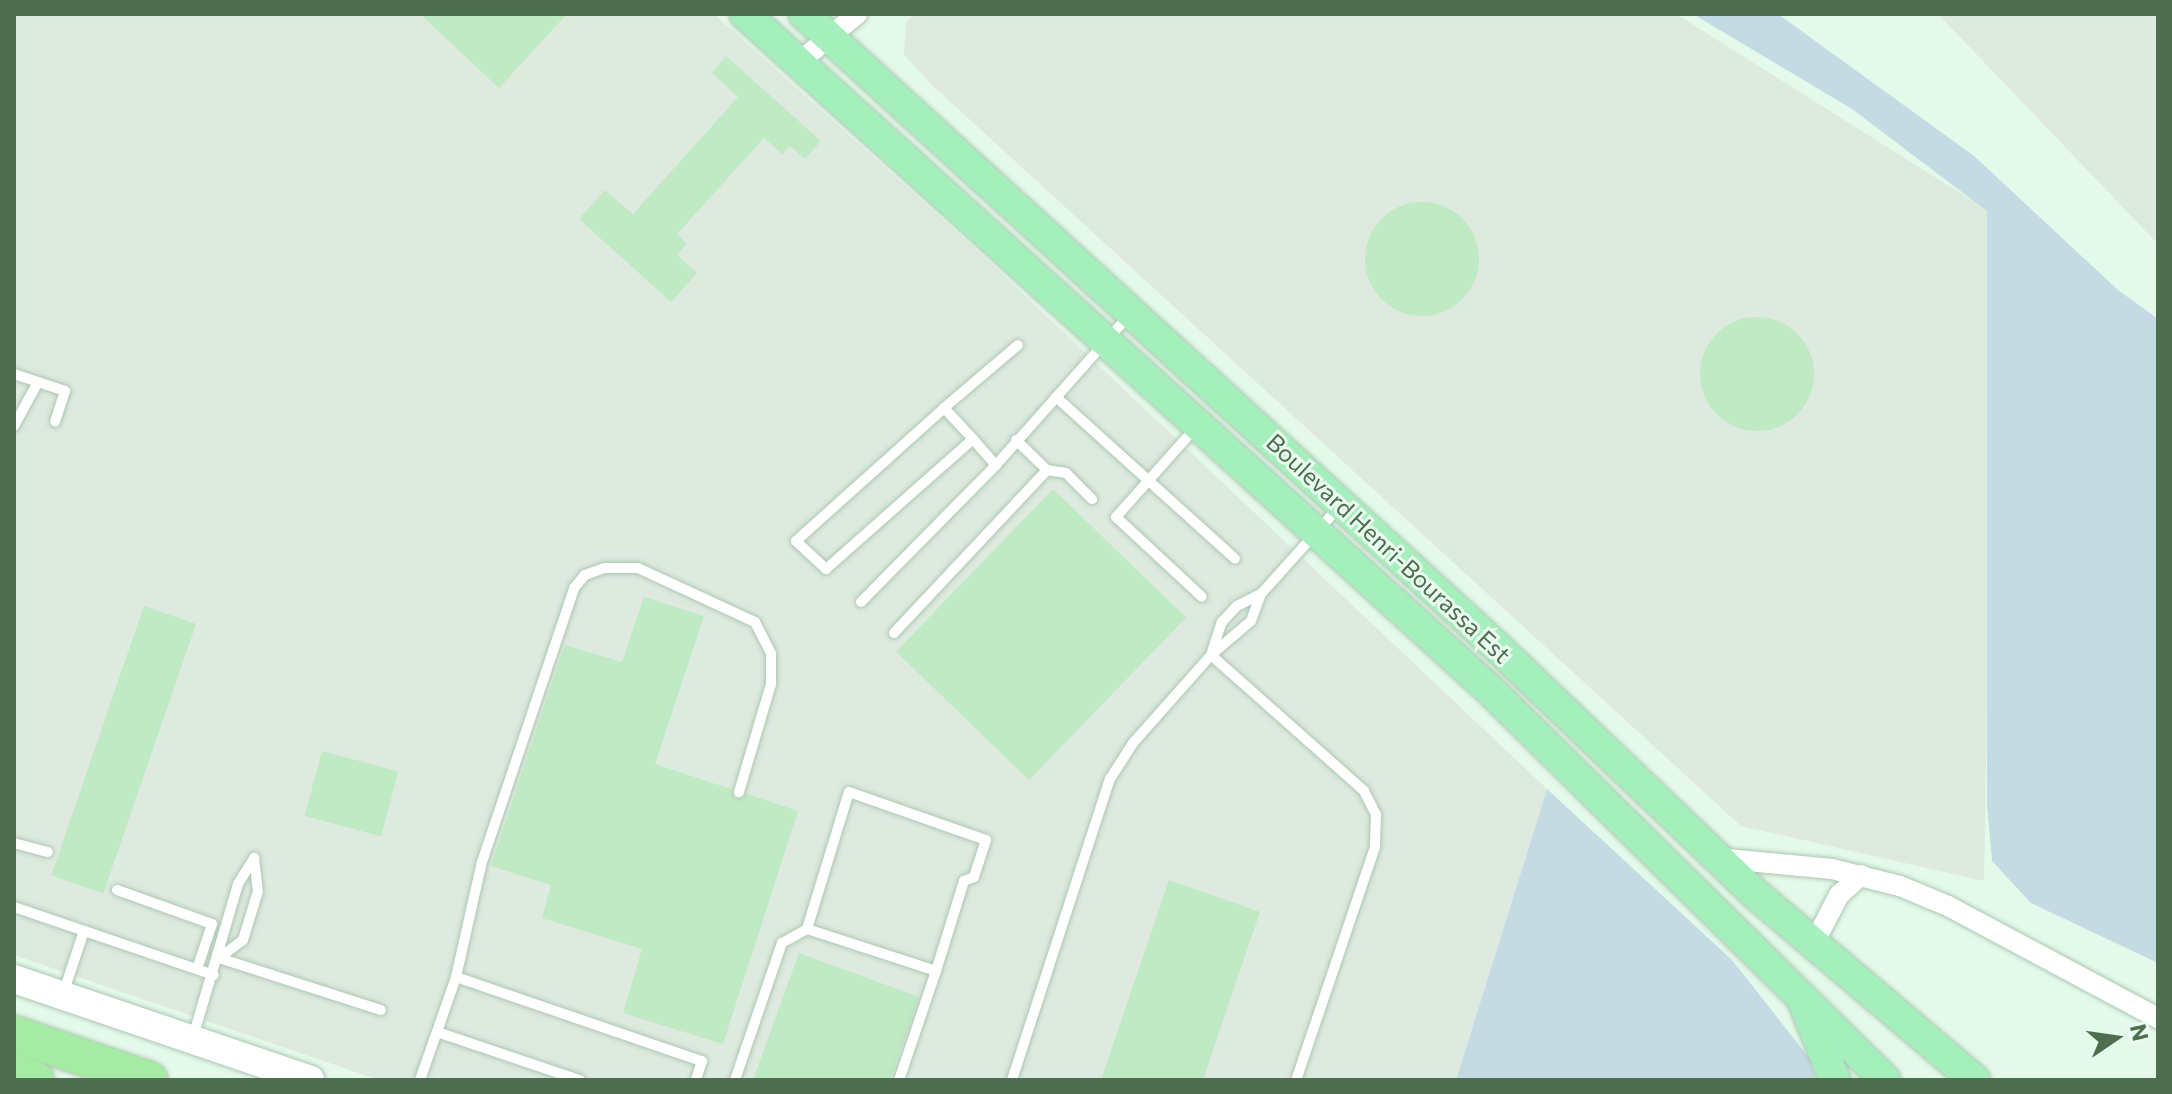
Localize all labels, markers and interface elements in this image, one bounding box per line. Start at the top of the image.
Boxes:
street label: Boulevard Henri-Bourassa Est [1261,427,1517,669]
north arrow [2076,998,2156,1078]
text: N [2125,1021,2155,1044]

